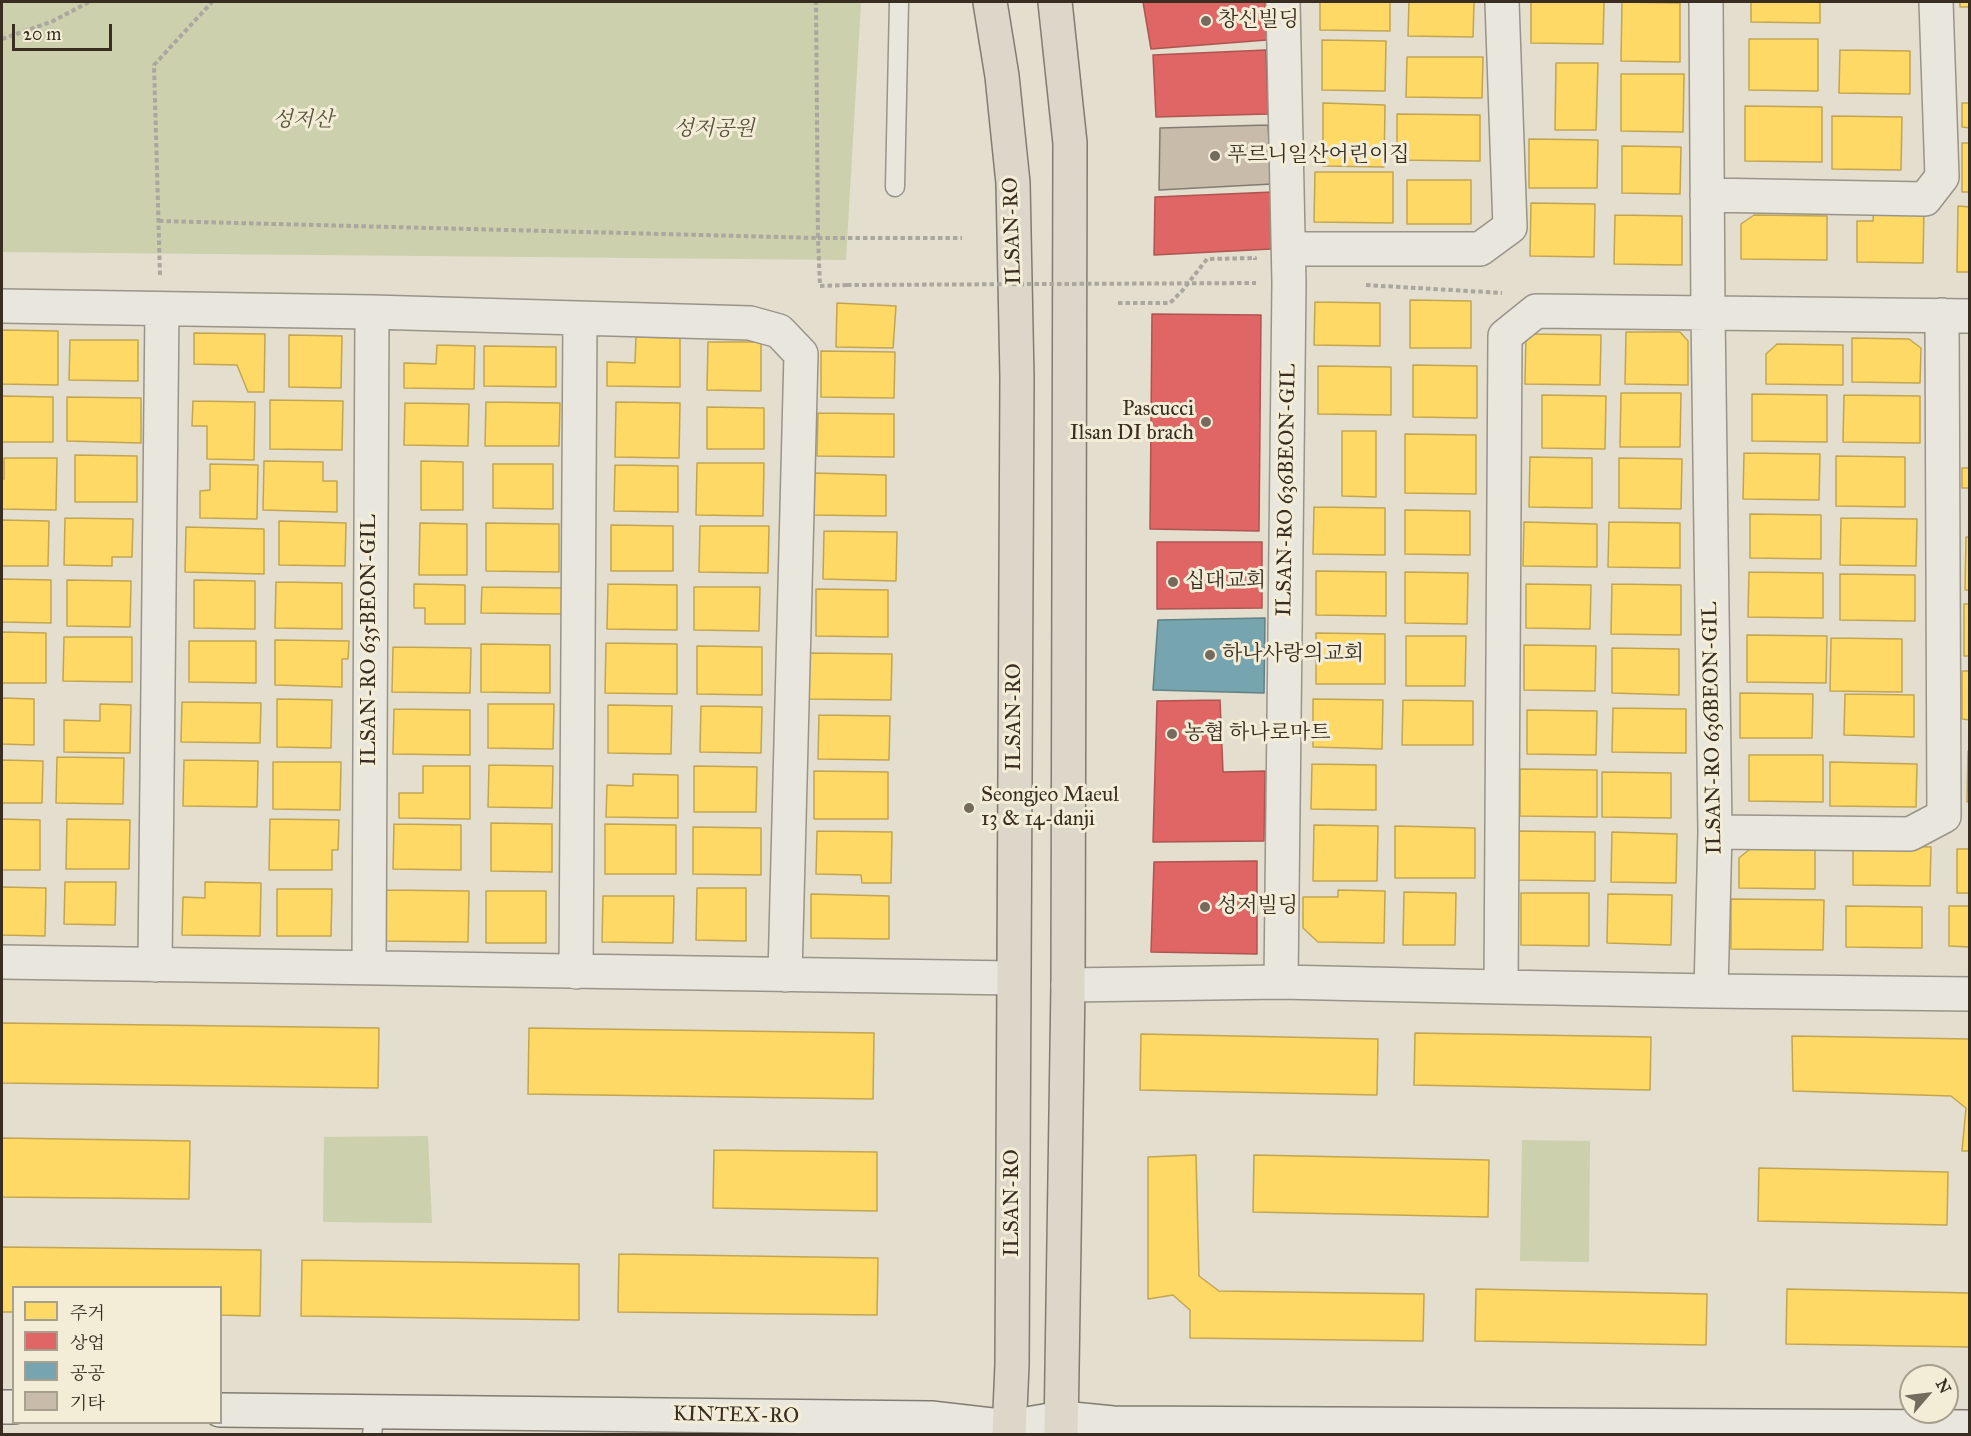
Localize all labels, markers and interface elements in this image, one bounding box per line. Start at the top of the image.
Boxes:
place label: 창신빌딩 [1218,8,1299,34]
scale bar [15,12,116,50]
marker: 창신빌딩 [1199,14,1213,28]
text: 20 m [23,23,61,45]
park label: 성저산 [273,108,333,134]
park label: 성저공원 [673,117,755,143]
place label: 푸르니일산어린이집 [1227,143,1410,169]
marker: 푸르니일산어린이집 [1208,149,1222,163]
street label: ILSAN-RO [999,177,1027,285]
street label: ILSAN-RO 636BEON-GIL [1272,363,1302,617]
place label: Pascucci Ilsan DI brach [1070,397,1194,447]
marker: Pascucci Ilsan DI brach [1199,415,1213,429]
street label: ILSAN-RO 635BEON-GIL [357,514,383,766]
place label: 십대교회 [1185,569,1266,595]
marker: 십대교회 [1166,575,1180,589]
street label: ILSAN-RO 636BEON-GIL [1698,601,1728,855]
place label: 하나사랑의교회 [1222,642,1364,668]
marker: 하나사랑의교회 [1203,648,1217,662]
street label: ILSAN-RO [1002,663,1028,771]
place label: 농협 하나로마트 [1184,721,1331,747]
marker: 농협 하나로마트 [1165,727,1179,741]
place label: Seongjeo Maeul 13 & 14-danji [981,783,1119,833]
marker: Seongjeo Maeul 13 & 14-danji [962,801,976,815]
place label: 성저빌딩 [1217,894,1298,920]
marker: 성저빌딩 [1198,900,1212,914]
street label: ILSAN-RO [1000,1149,1026,1257]
legend [12,1286,222,1424]
text: 주거 [70,1302,105,1324]
text: 상업 [70,1332,105,1354]
text: 공공 [70,1362,105,1384]
north arrow [1899,1364,1959,1424]
text: N [1932,1376,1955,1397]
text: 기타 [70,1392,105,1414]
street label: KINTEX-RO [673,1402,799,1430]

